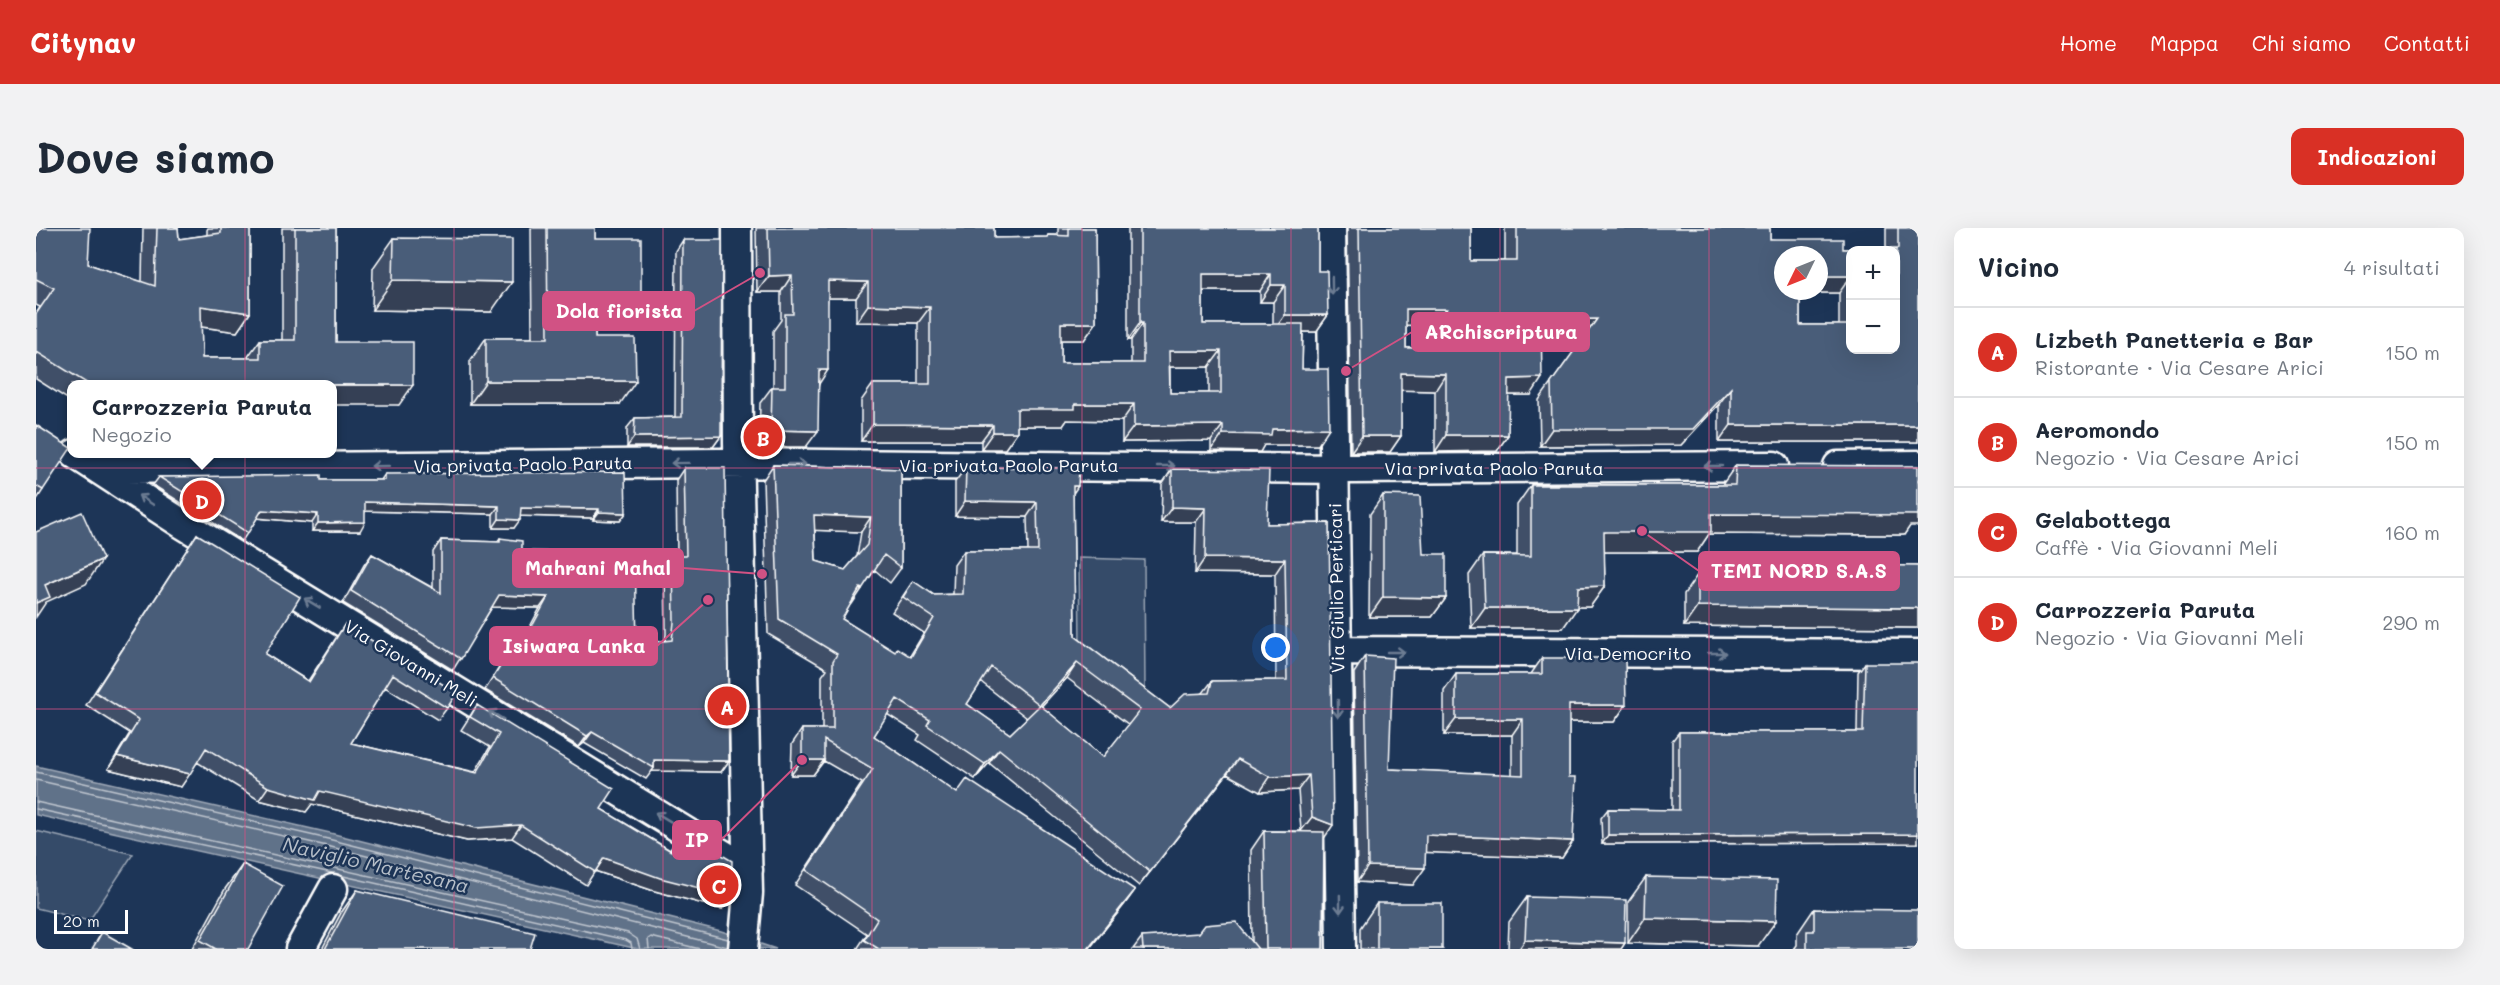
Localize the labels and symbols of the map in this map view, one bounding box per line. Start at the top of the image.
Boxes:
north arrow [1774,246,1828,300]
one-way arrow [1326,276,1338,296]
callout: Dola fiorista [543,292,694,330]
text: Dola fiorista [555,297,683,323]
callout: ARchiscriptura [1412,313,1589,351]
text: ARchiscriptura [1425,318,1577,344]
pin: B [744,414,782,460]
street label: Via privata Paolo Paruta [413,450,633,478]
street label: Via privata Paolo Paruta [899,453,1119,477]
street label: Via privata Paolo Paruta [1384,456,1604,480]
one-way arrow [671,457,691,469]
one-way arrow [787,458,807,469]
one-way arrow [371,460,391,472]
one-way arrow [1155,460,1175,471]
one-way arrow [1703,461,1723,472]
pin: D [182,478,222,522]
one-way arrow [139,494,155,506]
street label: Via Giulio Perticari [1323,503,1349,673]
callout: Mahrani Mahal [513,549,683,587]
callout: TEMI NORD S.A.S [1699,552,1899,590]
text: Mahrani Mahal [525,554,671,580]
text: TEMI NORD S.A.S [1711,557,1887,583]
one-way arrow [304,596,321,608]
street label: Via Giovanni Meli [340,614,482,712]
callout: Isiwara Lanka [490,627,657,665]
text: Isiwara Lanka [502,632,646,658]
your location [1261,633,1290,662]
street label: Via Democrito [1565,641,1691,665]
one-way arrow [1385,646,1405,658]
one-way arrow [1706,647,1726,659]
pin: A [708,684,746,728]
one-way arrow [1332,699,1344,719]
one-way arrow [488,709,505,721]
one-way arrow [655,811,672,823]
callout: IP [673,821,721,859]
text: IP [685,826,709,852]
water label: Naviglio Martesana [280,830,472,898]
pin: C [700,862,738,908]
one-way arrow [1334,894,1346,914]
scale bar [54,907,128,934]

